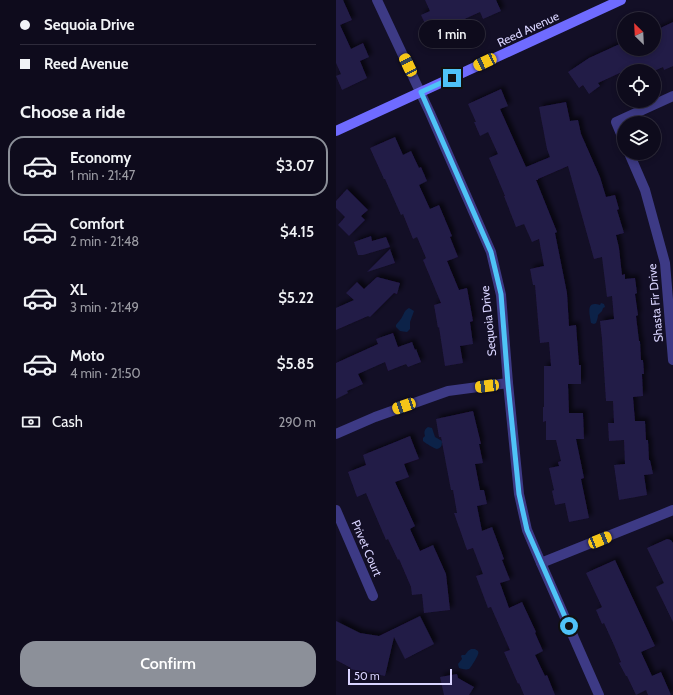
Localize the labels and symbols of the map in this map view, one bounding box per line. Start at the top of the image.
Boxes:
street label: Reed Avenue [495,8,561,50]
north arrow [617,12,661,56]
callout: 1 min [419,20,485,48]
car [472,51,498,73]
car [397,52,419,78]
route end [443,69,461,87]
street label: Shasta Fir Drive [644,263,666,343]
street label: Sequoia Drive [477,285,499,357]
car [474,379,500,393]
car [391,396,417,416]
street label: Privet Court [348,518,386,578]
car [587,530,613,550]
route start [560,617,578,635]
scale bar [348,667,452,686]

